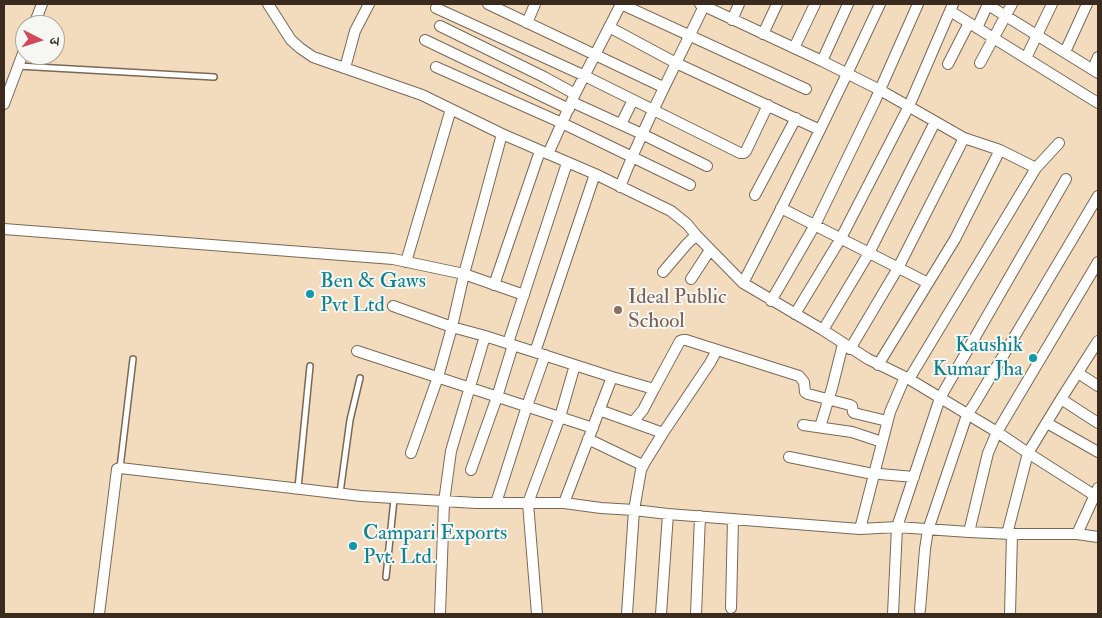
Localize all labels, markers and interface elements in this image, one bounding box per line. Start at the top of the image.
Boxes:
north arrow [15,15,65,65]
text: उ [46,37,63,46]
place label: Ben & Gaws Pvt Ltd [320,269,426,319]
place label: Ideal Public School [628,285,726,335]
marker: Ben & Gaws Pvt Ltd [304,288,316,300]
marker: Ideal Public School [612,304,624,316]
place label: Kaushik Kumar Jha [932,333,1023,383]
marker: Kaushik Kumar Jha [1027,352,1039,364]
place label: Campari Exports Pvt. Ltd. [363,521,507,571]
marker: Campari Exports Pvt. Ltd. [347,540,359,552]

